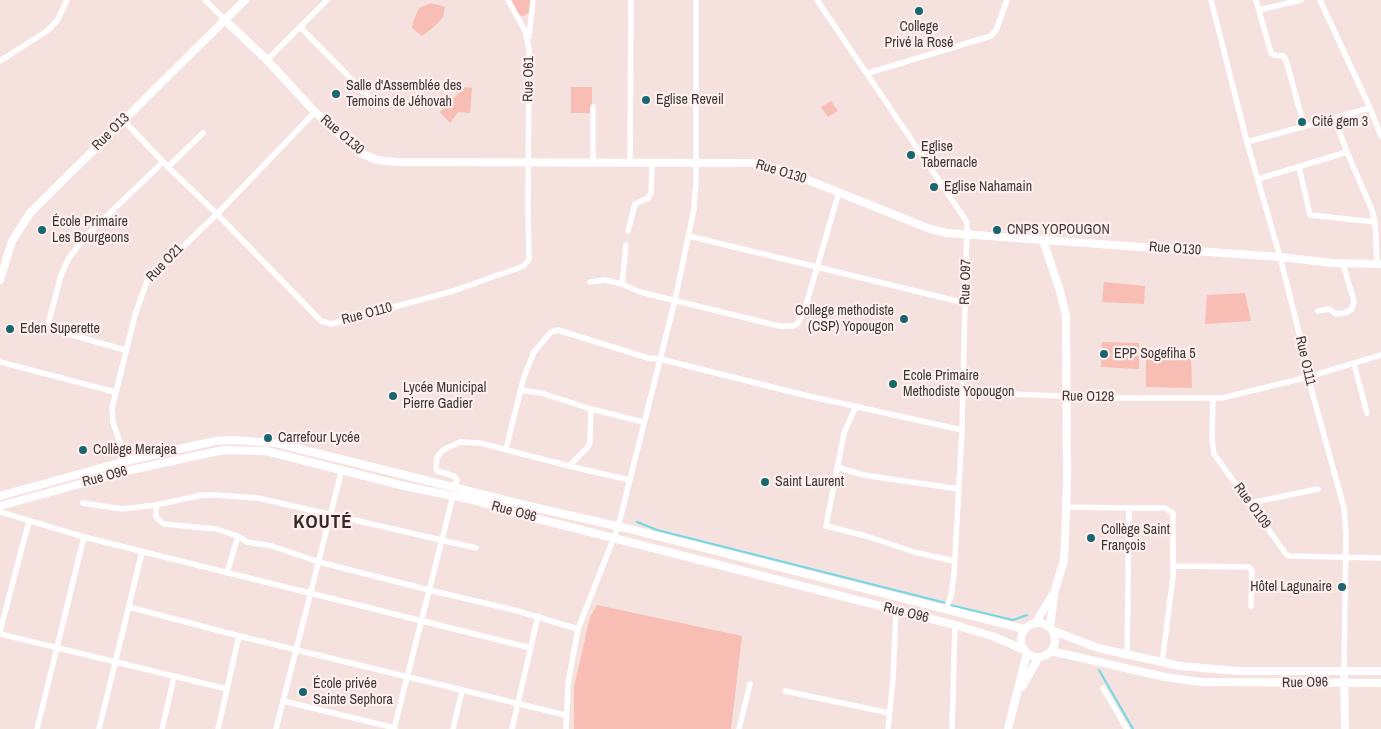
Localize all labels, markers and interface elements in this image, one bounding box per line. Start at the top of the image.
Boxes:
marker: College Privé la Rosé [913,5,925,17]
place label: College Privé la Rosé [885,19,953,52]
street label: Rue O61 [520,56,538,102]
place label: Salle d'Assemblée des Temoins de Jéhovah [346,78,462,110]
marker: Salle d'Assemblée des Temoins de Jéhovah [330,88,342,100]
place label: Eglise Reveil [656,92,724,108]
marker: Eglise Reveil [640,94,652,106]
street label: Rue O13 [89,110,133,154]
street label: Rue O130 [317,111,367,159]
place label: Cité gem 3 [1312,114,1368,130]
marker: Cité gem 3 [1296,116,1308,128]
place label: Eglise Tabernacle [921,139,977,172]
marker: Eglise Tabernacle [905,149,917,161]
street label: Rue O130 [754,156,808,188]
place label: Eglise Nahamain [944,179,1032,195]
marker: Eglise Nahamain [928,181,940,193]
place label: École Primaire Les Bourgeons [52,214,129,246]
place label: CNPS YOPOUGON [1007,222,1110,238]
marker: École Primaire Les Bourgeons [36,224,48,236]
marker: CNPS YOPOUGON [991,224,1003,236]
street label: Rue O130 [1148,239,1202,259]
street label: Rue O21 [143,241,187,285]
street label: Rue O97 [957,259,975,305]
street label: Rue O110 [340,299,394,329]
place label: College methodiste (CSP) Yopougon [795,303,894,336]
marker: College methodiste (CSP) Yopougon [898,313,910,325]
place label: Eden Superette [20,321,100,337]
marker: Eden Superette [4,323,16,335]
street label: Rue O111 [1291,334,1319,388]
place label: EPP Sogefiha 5 [1114,346,1196,362]
marker: EPP Sogefiha 5 [1098,348,1110,360]
place label: Ecole Primaire Methodiste Yopougon [903,368,1014,401]
marker: Ecole Primaire Methodiste Yopougon [887,378,899,390]
place label: Lycée Municipal Pierre Gadier [403,380,486,412]
street label: Rue O128 [1062,388,1114,406]
marker: Lycée Municipal Pierre Gadier [387,390,399,402]
place label: Carrefour Lycée [278,430,360,446]
marker: Carrefour Lycée [262,432,274,444]
place label: Collège Merajea [93,442,177,458]
marker: Collège Merajea [77,444,89,456]
street label: Rue O96 [81,463,129,491]
place label: Saint Laurent [775,474,844,490]
marker: Saint Laurent [759,476,771,488]
street label: Rue O109 [1230,480,1274,532]
street label: Rue O96 [490,498,538,526]
district label: KOUTÉ [293,512,353,534]
place label: Collège Saint François [1101,522,1170,554]
marker: Collège Saint François [1085,532,1097,544]
place label: Hôtel Lagunaire [1250,579,1332,595]
marker: Hôtel Lagunaire [1336,581,1348,593]
street label: Rue O96 [882,599,930,627]
street label: Rue O96 [1282,674,1328,692]
place label: École privée Sainte Sephora [313,676,393,709]
marker: École privée Sainte Sephora [297,686,309,698]

